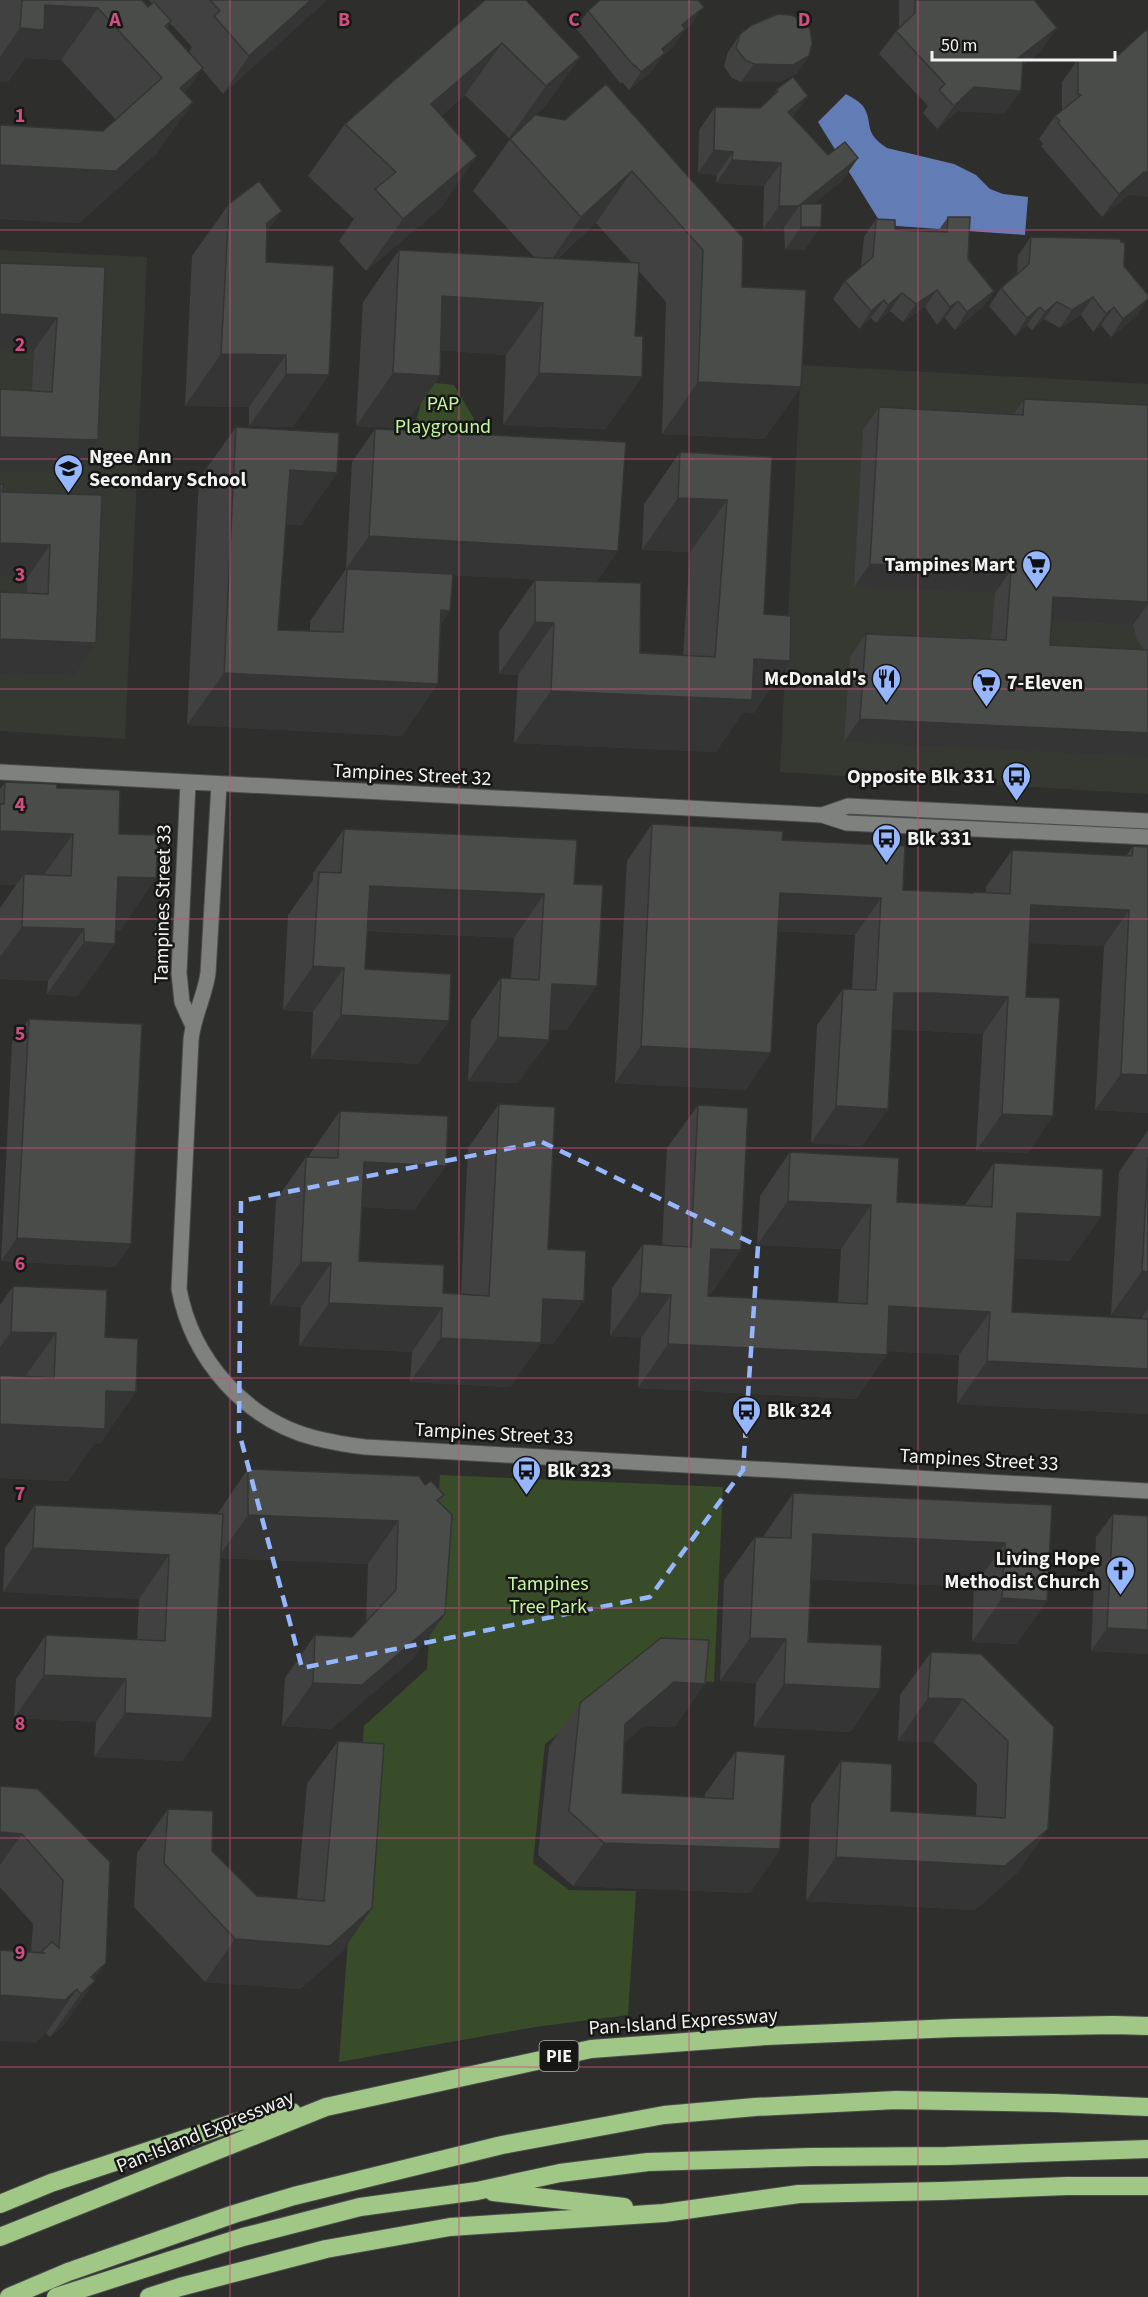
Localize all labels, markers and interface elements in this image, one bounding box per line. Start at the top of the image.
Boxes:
text: A [108,6,121,34]
text: B [338,6,350,34]
text: C [568,6,580,34]
text: D [798,6,810,34]
scale bar [932,24,1115,62]
text: 50 m [941,33,977,58]
text: 1 [15,102,25,130]
text: 2 [15,331,25,359]
park label: PAP Playground [395,390,491,441]
place label: Ngee Ann Secondary School [89,443,246,494]
school or university icon: Ngee Ann Secondary School [52,452,84,494]
supermarket icon: Tampines Mart [1020,548,1052,590]
place label: Tampines Mart [884,551,1015,579]
text: 3 [15,561,25,589]
restaurant icon: McDonald's [871,662,903,704]
place label: McDonald's [764,665,866,693]
supermarket icon: 7-Eleven [970,666,1002,708]
place label: 7-Eleven [1007,669,1083,697]
street label: Tampines Street 32 [332,757,492,793]
bus stop icon: Opposite Blk 331 [1000,760,1032,802]
place label: Opposite Blk 331 [847,763,995,791]
text: 4 [15,791,26,819]
bus stop icon: Blk 331 [870,822,902,864]
street label: Tampines Street 33 [148,824,178,984]
place label: Blk 331 [907,825,971,853]
text: 5 [15,1020,25,1048]
text: 6 [15,1250,25,1278]
bus stop icon: Blk 324 [730,1394,762,1436]
place label: Blk 324 [767,1397,832,1425]
street label: Tampines Street 33 [414,1416,574,1452]
street label: Tampines Street 33 [899,1442,1059,1478]
bus stop icon: Blk 323 [510,1454,542,1496]
place label: Blk 323 [547,1457,611,1485]
text: 7 [15,1480,25,1508]
place label: Living Hope Methodist Church [944,1545,1100,1596]
church icon: Living Hope Methodist Church [1105,1554,1137,1596]
park label: Tampines Tree Park [507,1570,589,1621]
text: 8 [15,1710,25,1738]
text: 9 [15,1939,25,1967]
street label: Pan-Island Expressway [588,2001,779,2043]
road number: PIE [540,2041,578,2071]
street label: Pan-Island Expressway [112,2083,299,2180]

